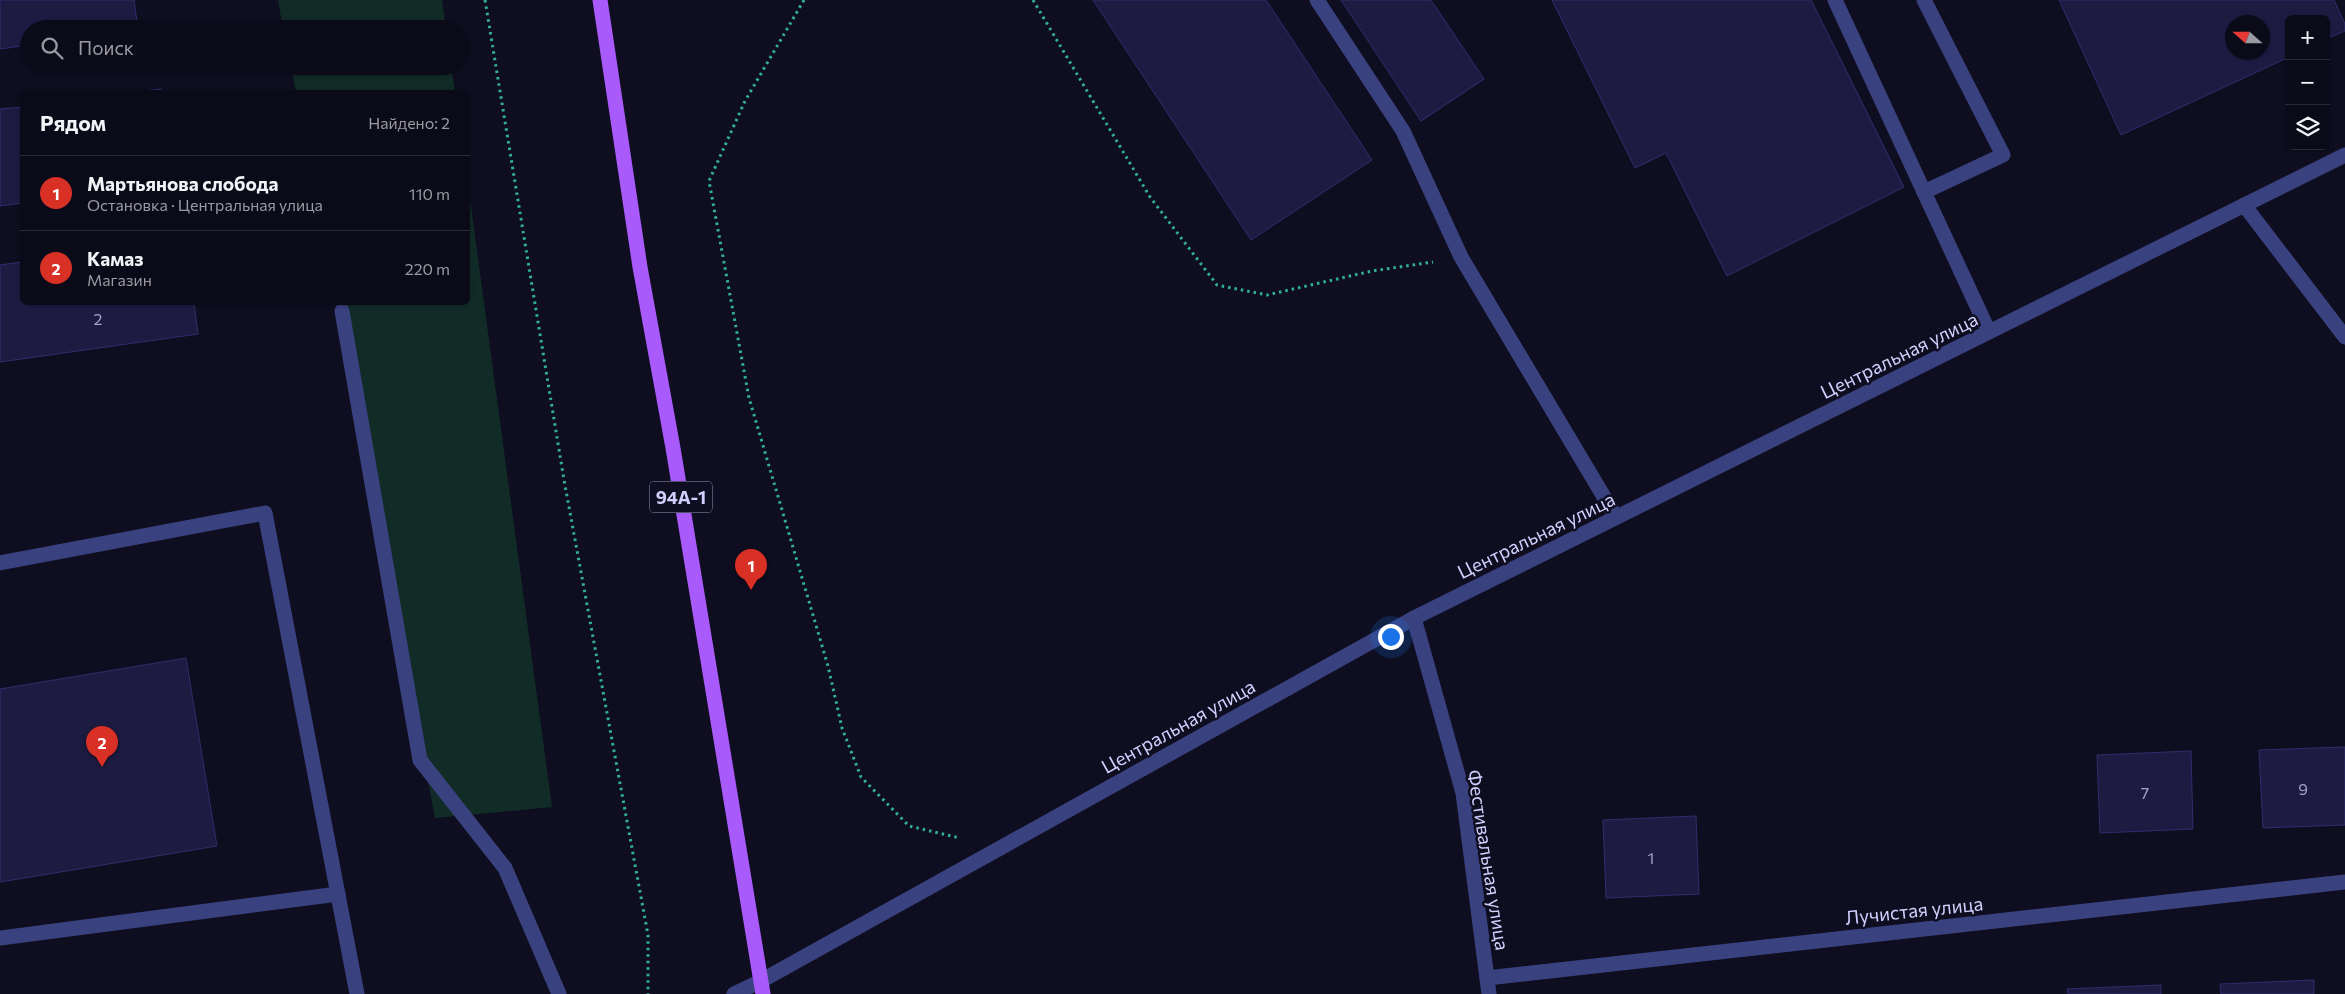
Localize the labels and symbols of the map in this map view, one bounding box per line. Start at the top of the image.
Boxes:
north arrow [2225,15,2270,60]
street label: Центральная улица [1817,307,1981,403]
house number: 2 [94,309,103,328]
road number: 94А-1 [650,482,712,512]
street label: Центральная улица [1454,487,1618,583]
pin: 1 [735,549,767,590]
your location [1378,624,1404,650]
street label: Центральная улица [1097,674,1259,778]
pin: 2 [86,726,118,767]
street label: Фестивальная улица [1463,768,1515,952]
house number: 9 [2298,779,2308,798]
house number: 7 [2141,783,2149,802]
house number: 1 [1648,848,1654,867]
street label: Лучистая улица [1844,891,1984,929]

